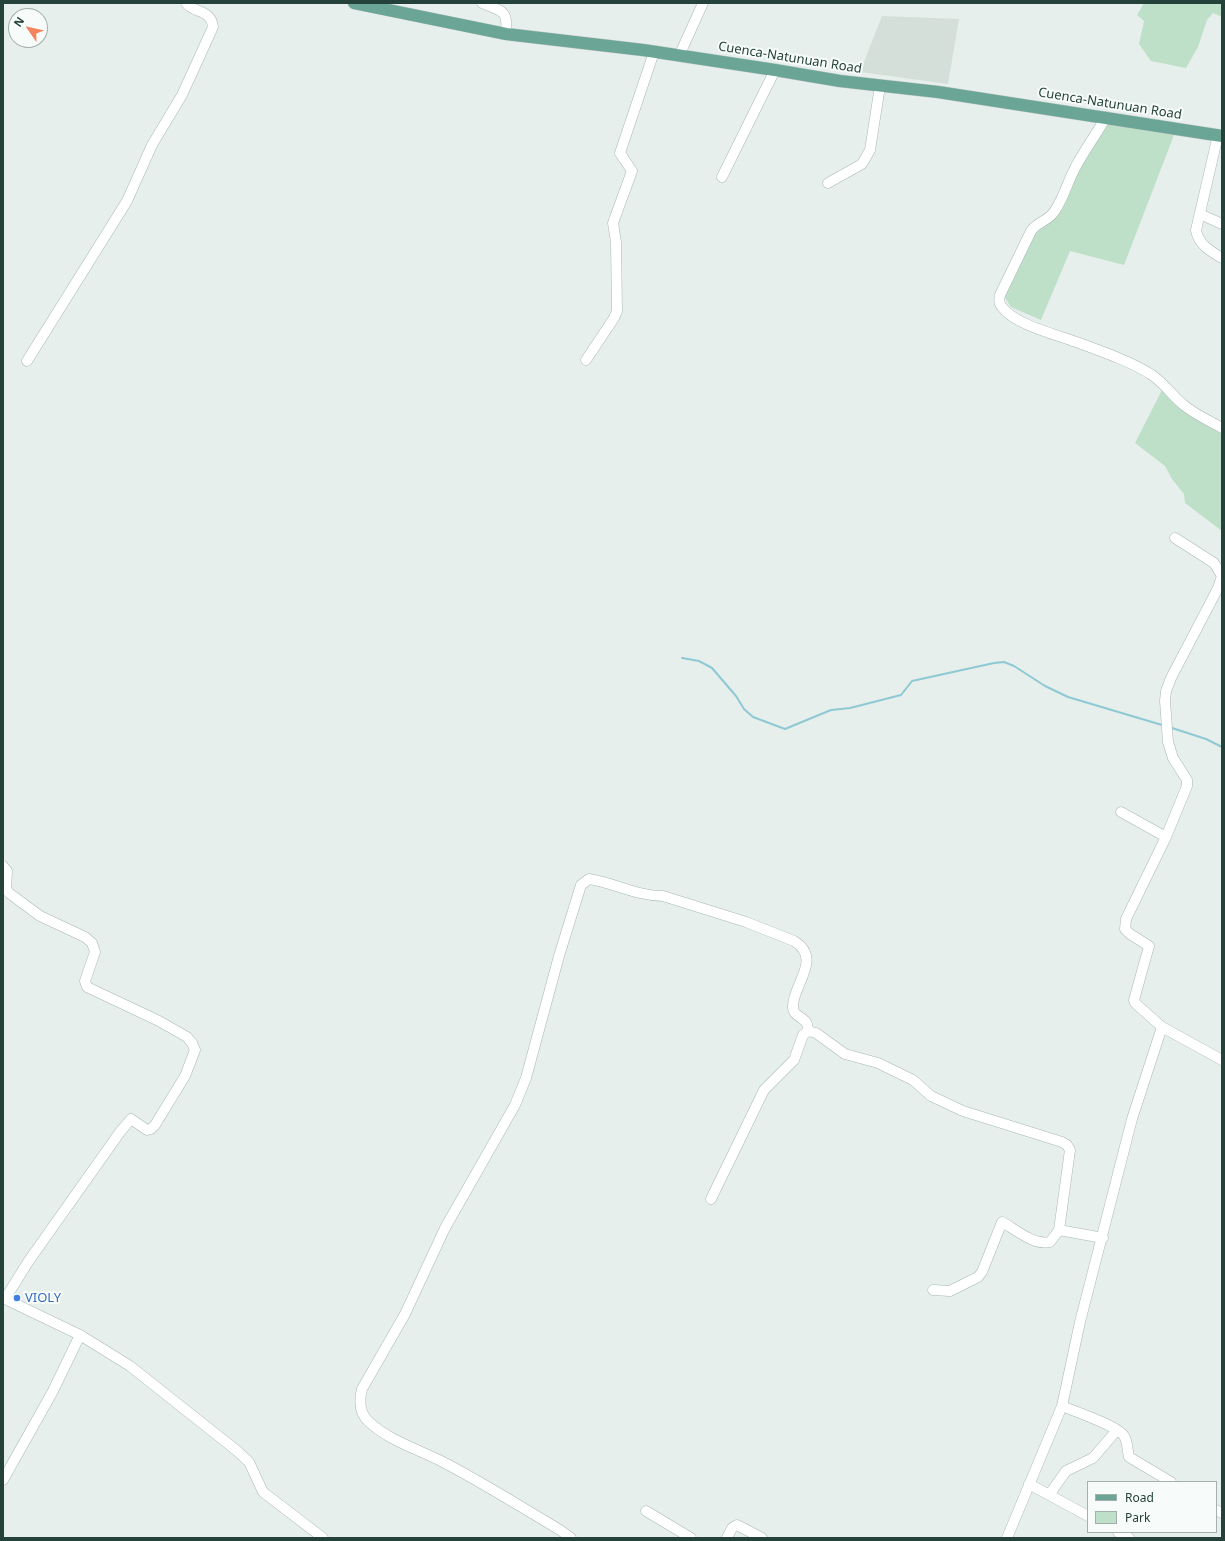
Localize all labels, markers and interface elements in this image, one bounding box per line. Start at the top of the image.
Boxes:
north arrow [8,8,48,48]
text: N [10,14,27,29]
street label: Cuenca-Natunuan Road [717,39,863,77]
street label: Cuenca-Natunuan Road [1037,85,1183,123]
place label: VIOLY [25,1290,61,1306]
marker: VIOLY [12,1293,22,1303]
legend [1087,1481,1217,1533]
text: Road [1125,1489,1154,1506]
text: Park [1125,1509,1150,1526]

